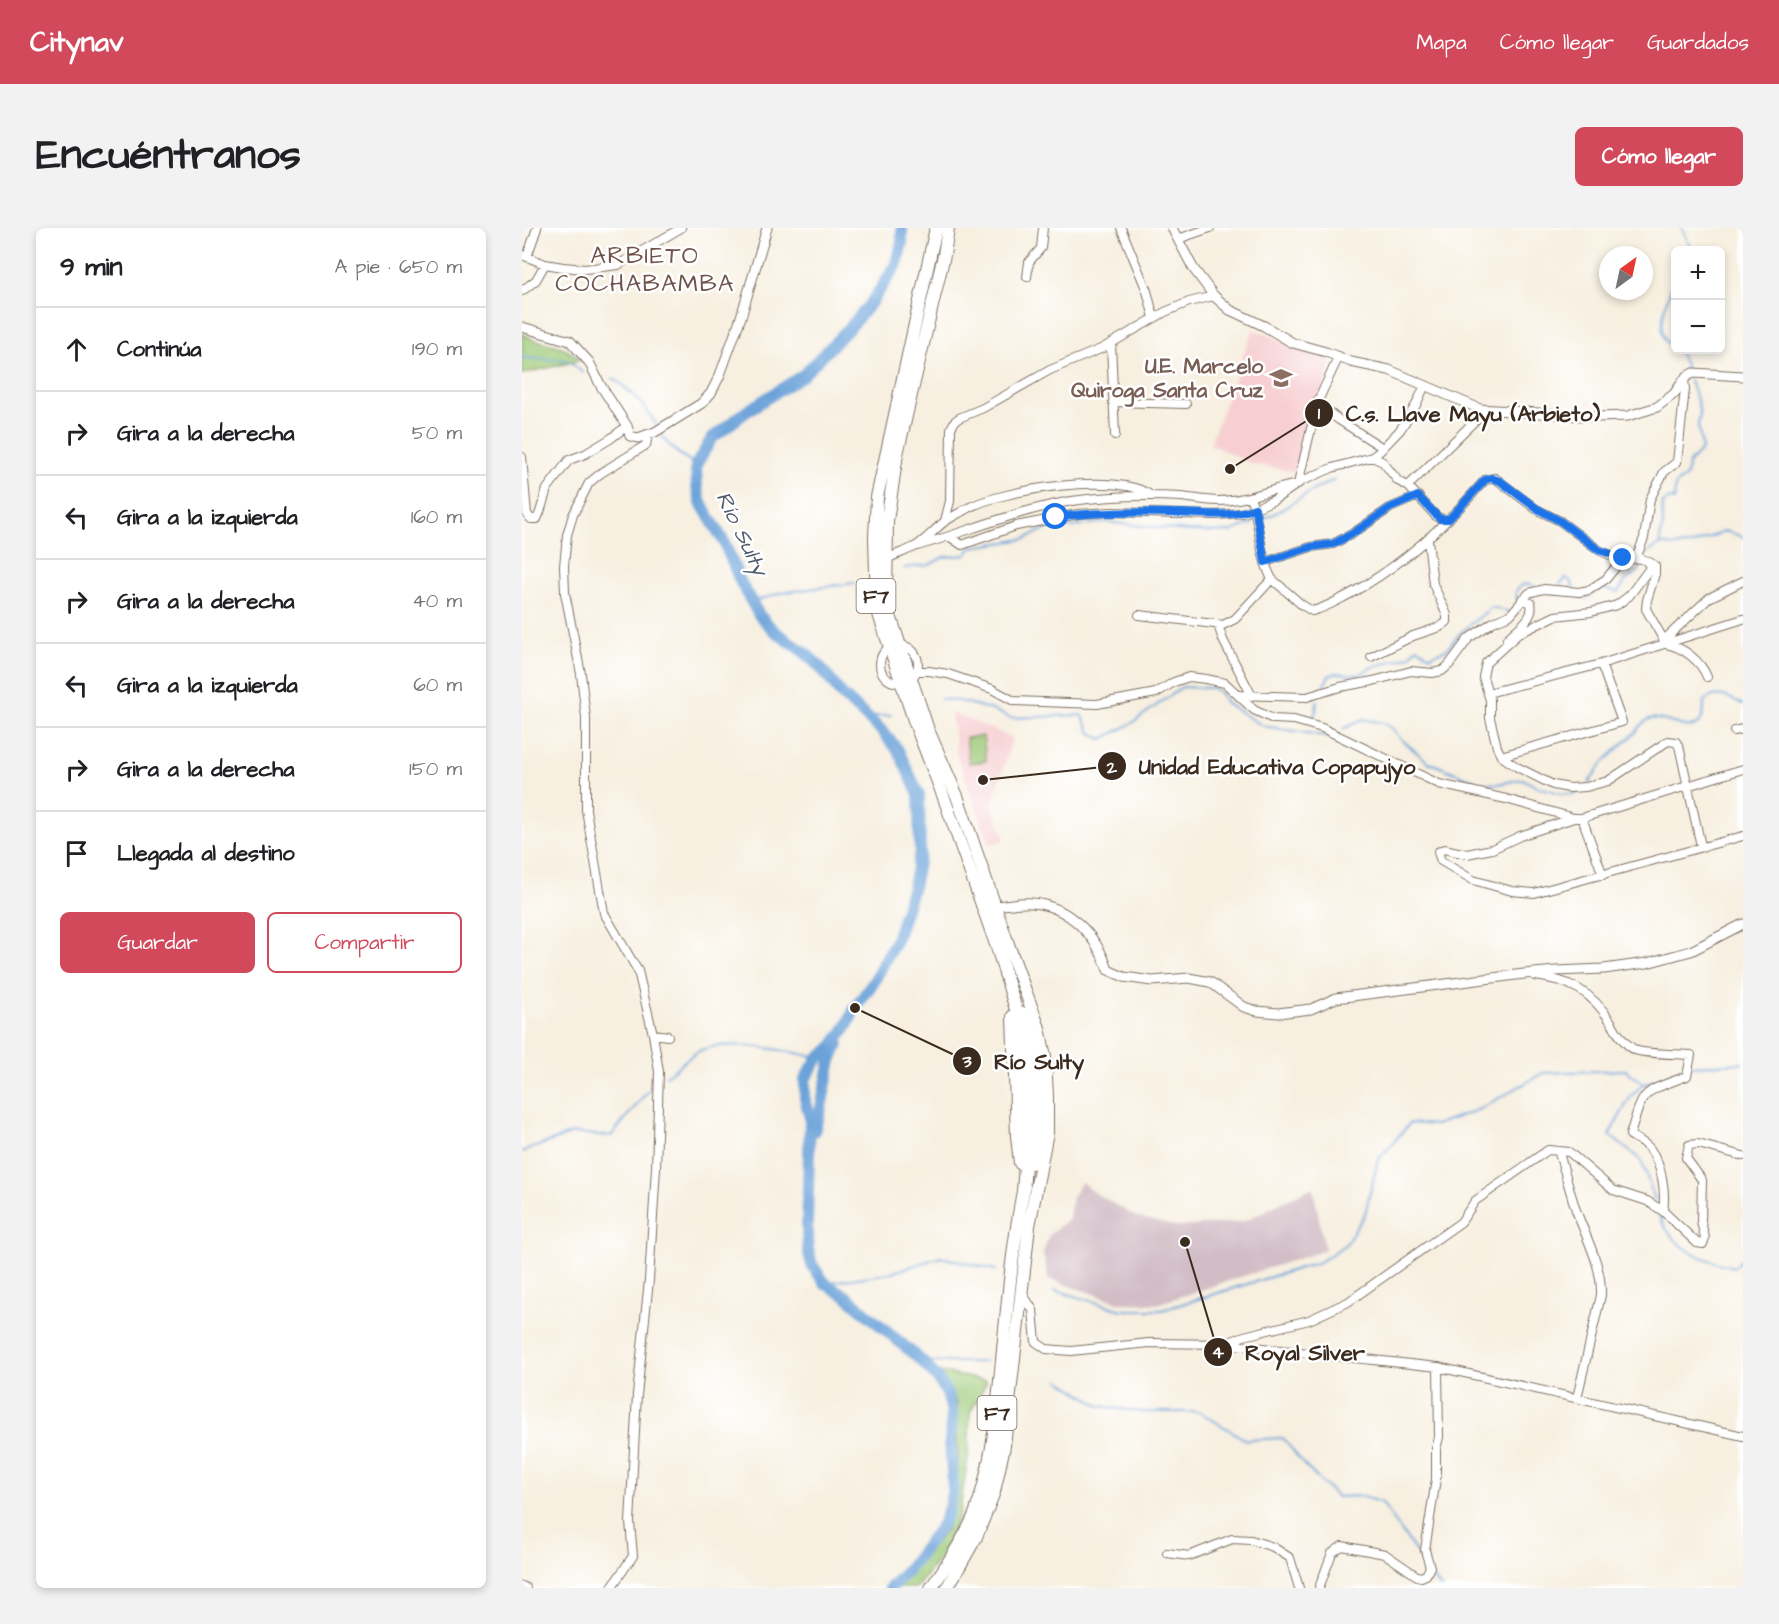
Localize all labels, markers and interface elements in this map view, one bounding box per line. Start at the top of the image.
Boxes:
text: Citynav [30,23,124,62]
text: Mapa [1416,28,1467,57]
text: Cómo llegar [1500,28,1614,57]
text: Guardados [1647,28,1749,57]
text: Encuéntranos [36,127,301,185]
button: Cómo llegar [1575,127,1743,186]
district label: ARBIETO COCHABAMBA [555,239,735,301]
north arrow [1599,246,1653,300]
map controls [1671,246,1725,354]
button: + [1671,246,1725,300]
text: 9 min [60,249,122,285]
text: A pie · 650 m [334,253,462,281]
button: − [1671,300,1725,354]
icon: ahead [60,333,93,366]
text: Continúa [117,334,202,365]
text: 190 m [412,335,462,363]
place label: U.E. Marcelo Quiroga Santa Cruz [1071,352,1264,407]
school or university icon: U.E. Marcelo Quiroga Santa Cruz [1268,365,1294,391]
callout: C.s. Llave Mayu (Arbieto) [1304,393,1612,433]
text: C.s. Llave Mayu (Arbieto) [1346,399,1600,432]
text: 1 [1318,401,1321,426]
icon: right [60,417,93,450]
text: Gira a la derecha [117,418,294,449]
text: 50 m [412,419,462,447]
water label: Río Sulty [707,486,777,584]
icon: left [60,501,93,534]
text: Gira a la izquierda [117,502,298,533]
text: 160 m [411,503,462,531]
route start [1042,503,1068,529]
route end [1609,544,1635,570]
road number: F7 [856,579,896,613]
icon: right [60,585,93,618]
text: Gira a la derecha [117,586,294,617]
text: 40 m [412,587,462,615]
icon: left [60,669,93,702]
text: Gira a la izquierda [117,670,298,701]
text: 60 m [413,671,462,699]
callout: Unidad Educativa Copapujyo [1097,746,1427,786]
text: Unidad Educativa Copapujyo [1139,752,1416,785]
icon: right [60,753,93,786]
text: Gira a la derecha [117,754,294,785]
text: 150 m [409,755,462,783]
text: 2 [1106,755,1118,780]
icon: arrive [60,837,93,870]
text: Llegada al destino [117,838,295,869]
button: Guardar [60,912,255,973]
button: Compartir [267,912,462,973]
callout: Río Sulty [952,1041,1096,1081]
text: Río Sulty [994,1047,1085,1080]
text: 3 [961,1049,972,1074]
callout: Royal Silver [1203,1332,1377,1372]
text: Royal Silver [1245,1338,1366,1371]
text: 4 [1212,1340,1225,1365]
road number: F7 [978,1396,1016,1430]

